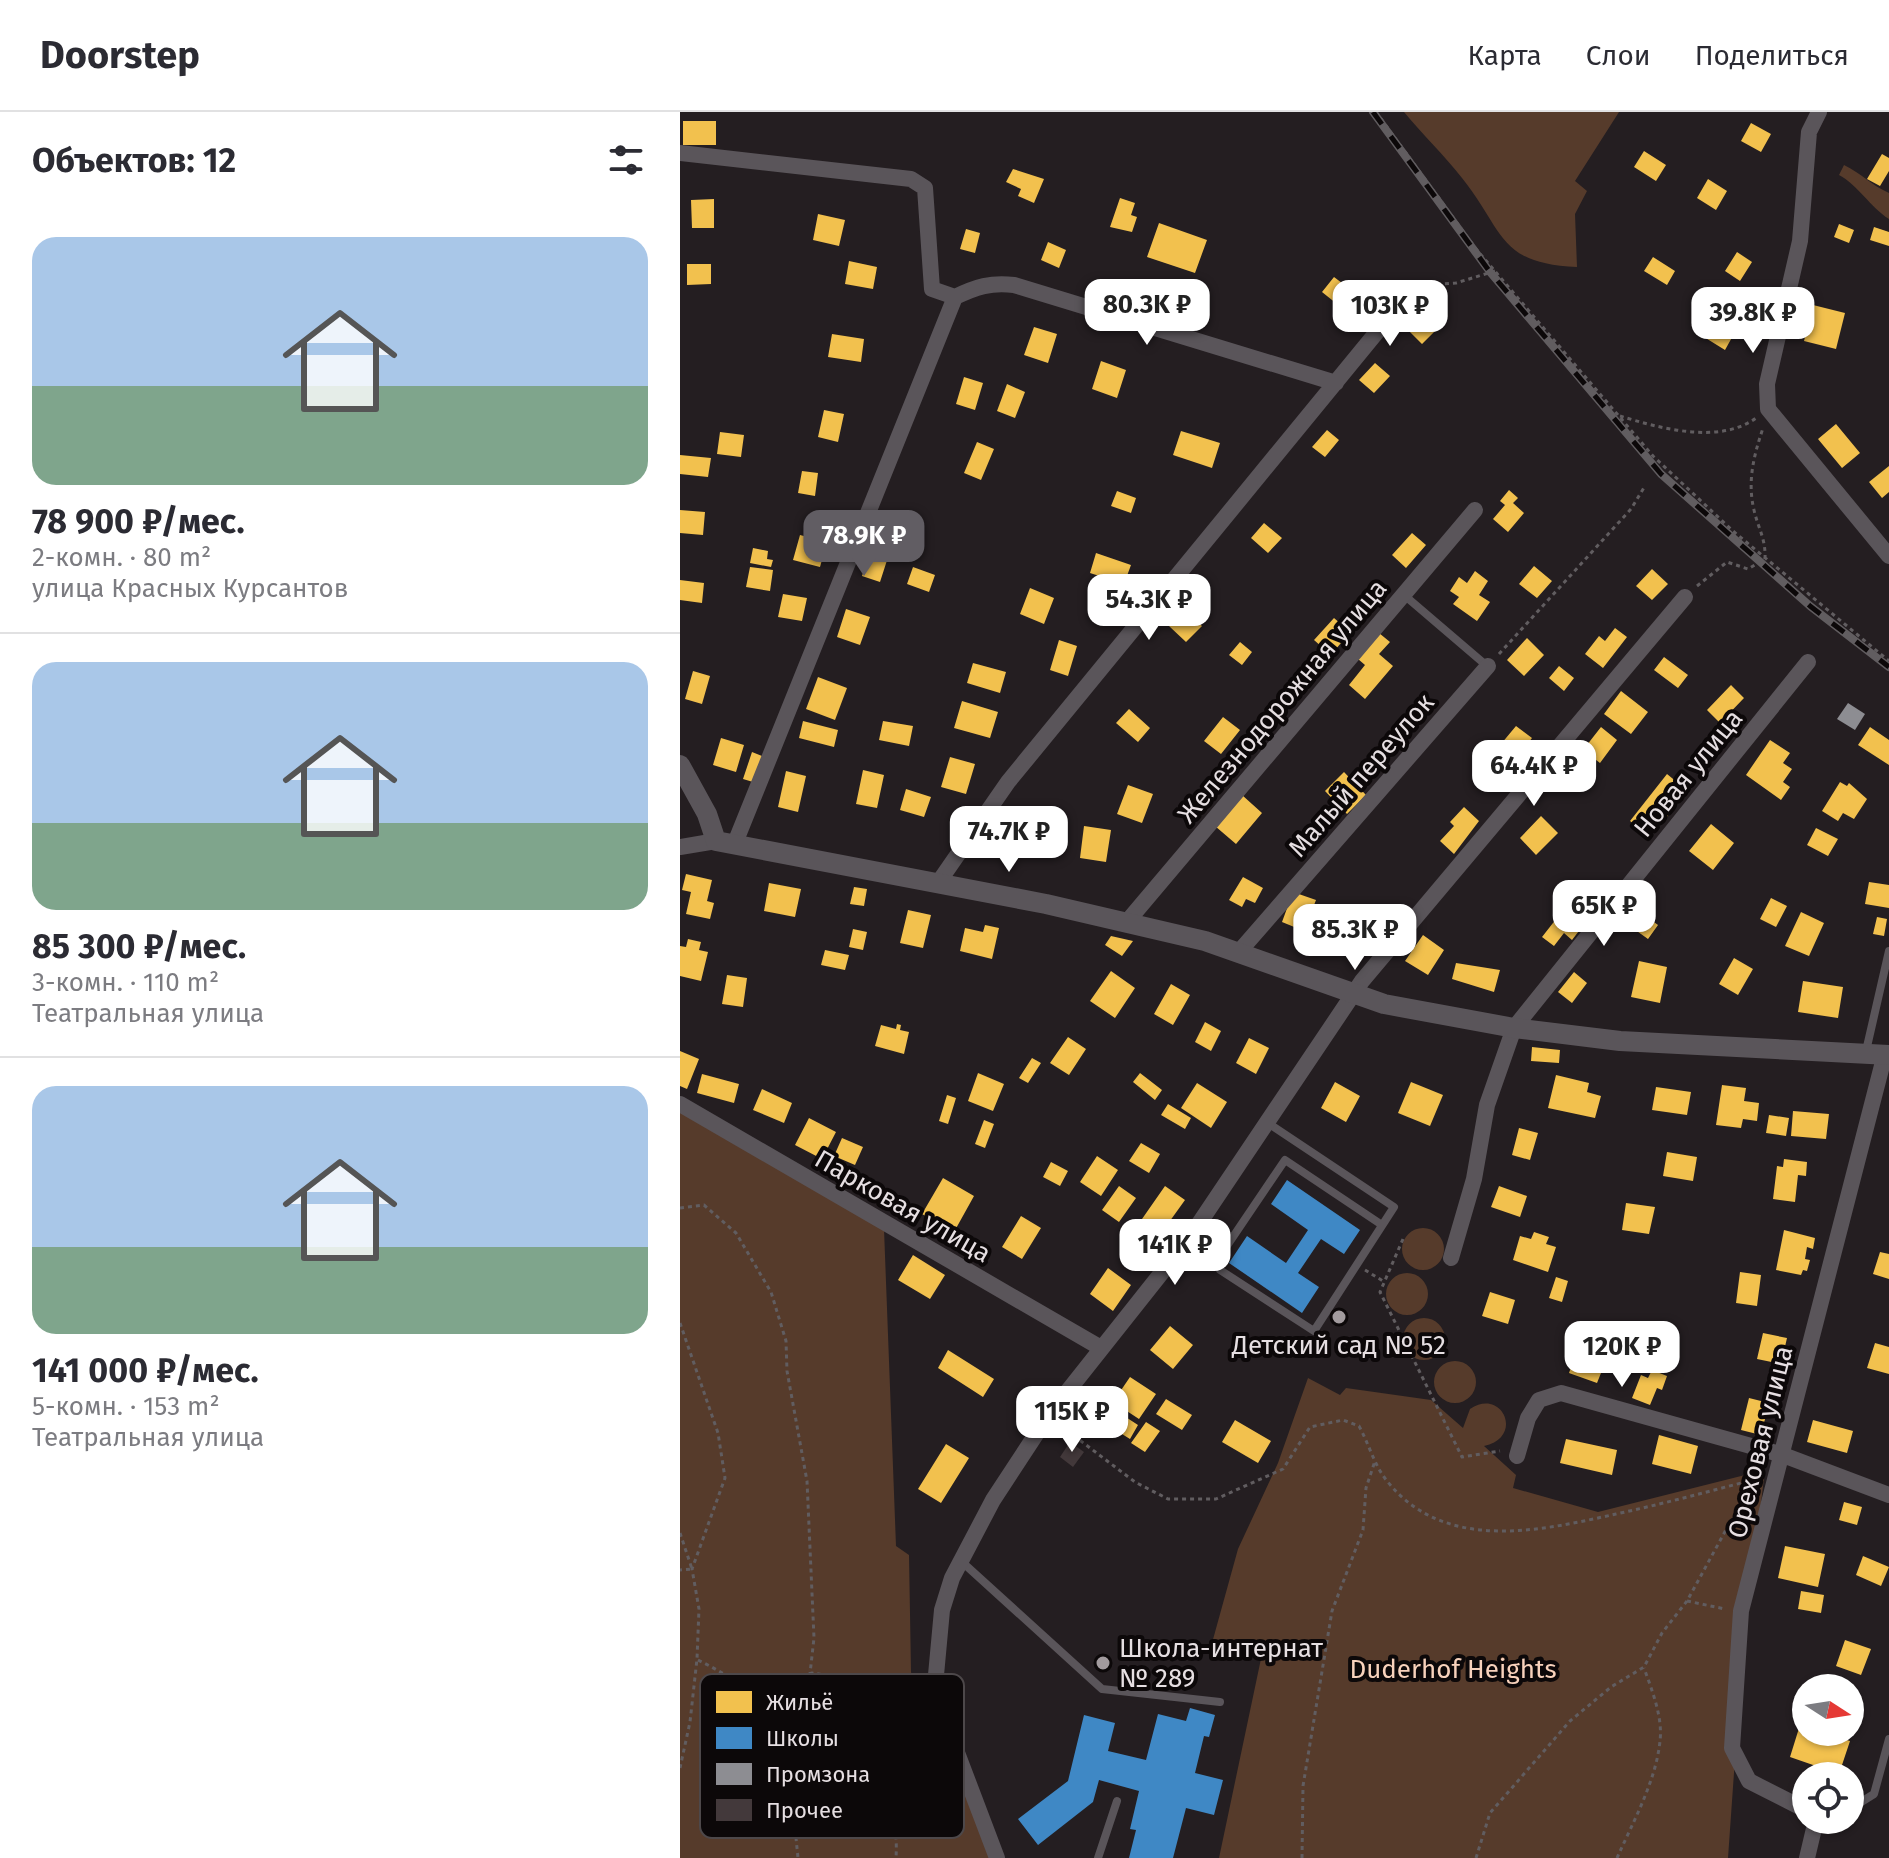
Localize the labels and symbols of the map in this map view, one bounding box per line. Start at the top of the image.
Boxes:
pin: 80.3K ₽ [1073,279,1221,347]
pin: 103K ₽ [1325,280,1455,348]
pin: 39.8K ₽ [1679,287,1827,355]
pin: 78.9K ₽ [790,510,938,578]
street label: Железнодорожная улица [1171,573,1393,830]
pin: 54.3K ₽ [1075,574,1223,642]
street label: Малый переулок [1282,687,1441,863]
street label: Новая улица [1628,703,1749,843]
pin: 64.4K ₽ [1460,740,1608,808]
pin: 74.7K ₽ [935,806,1083,874]
pin: 65K ₽ [1548,880,1660,948]
pin: 85.3K ₽ [1281,904,1429,972]
street label: Парковая улица [809,1144,996,1269]
pin: 141K ₽ [1110,1219,1240,1287]
marker: Детский сад № 52 [1330,1308,1348,1326]
pin: 120K ₽ [1557,1321,1687,1389]
place label: Детский сад № 52 [1231,1330,1446,1361]
street label: Ореховая улица [1722,1343,1799,1542]
pin: 115K ₽ [1007,1386,1137,1454]
place label: Школа-интернат № 289 [1119,1633,1323,1694]
marker: Школа-интернат № 289 [1094,1654,1112,1672]
park label: Duderhof Heights [1349,1654,1557,1685]
legend [700,1674,964,1838]
north arrow [1792,1674,1864,1746]
text: Жильё [766,1689,833,1716]
text: Школы [766,1725,839,1752]
text: Промзона [766,1761,870,1788]
text: Прочее [766,1797,843,1824]

